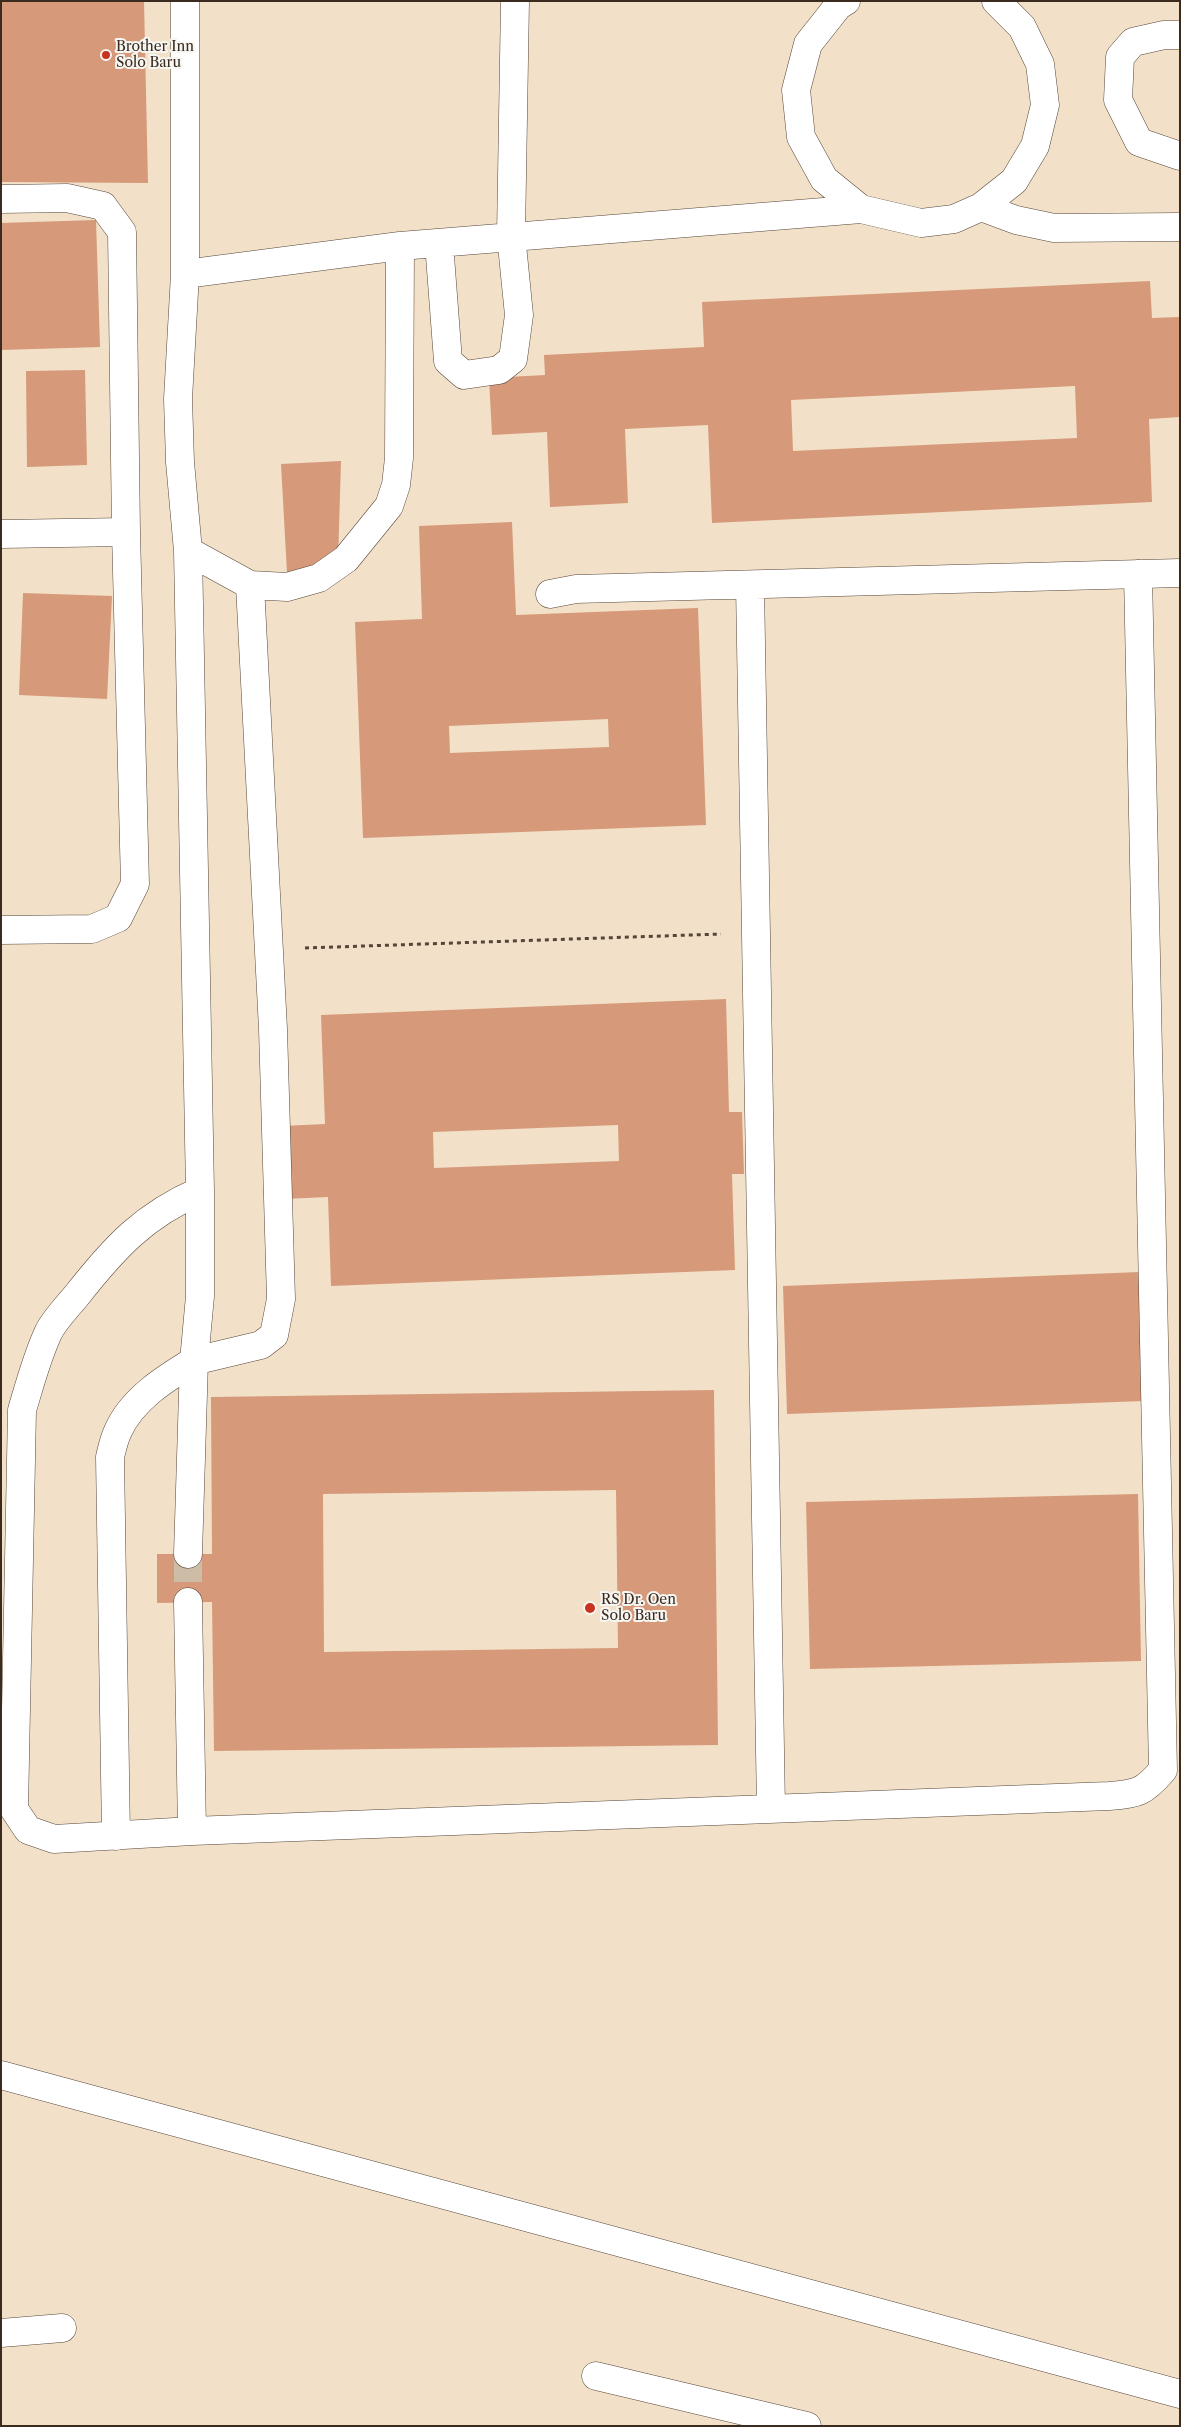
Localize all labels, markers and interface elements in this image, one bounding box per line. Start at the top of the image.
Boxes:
place label: Brother Inn Solo Baru [116,39,194,72]
marker: Brother Inn Solo Baru [100,49,112,61]
place label: RS Dr. Oen Solo Baru [601,1592,676,1624]
marker: RS Dr. Oen Solo Baru [583,1601,597,1615]

